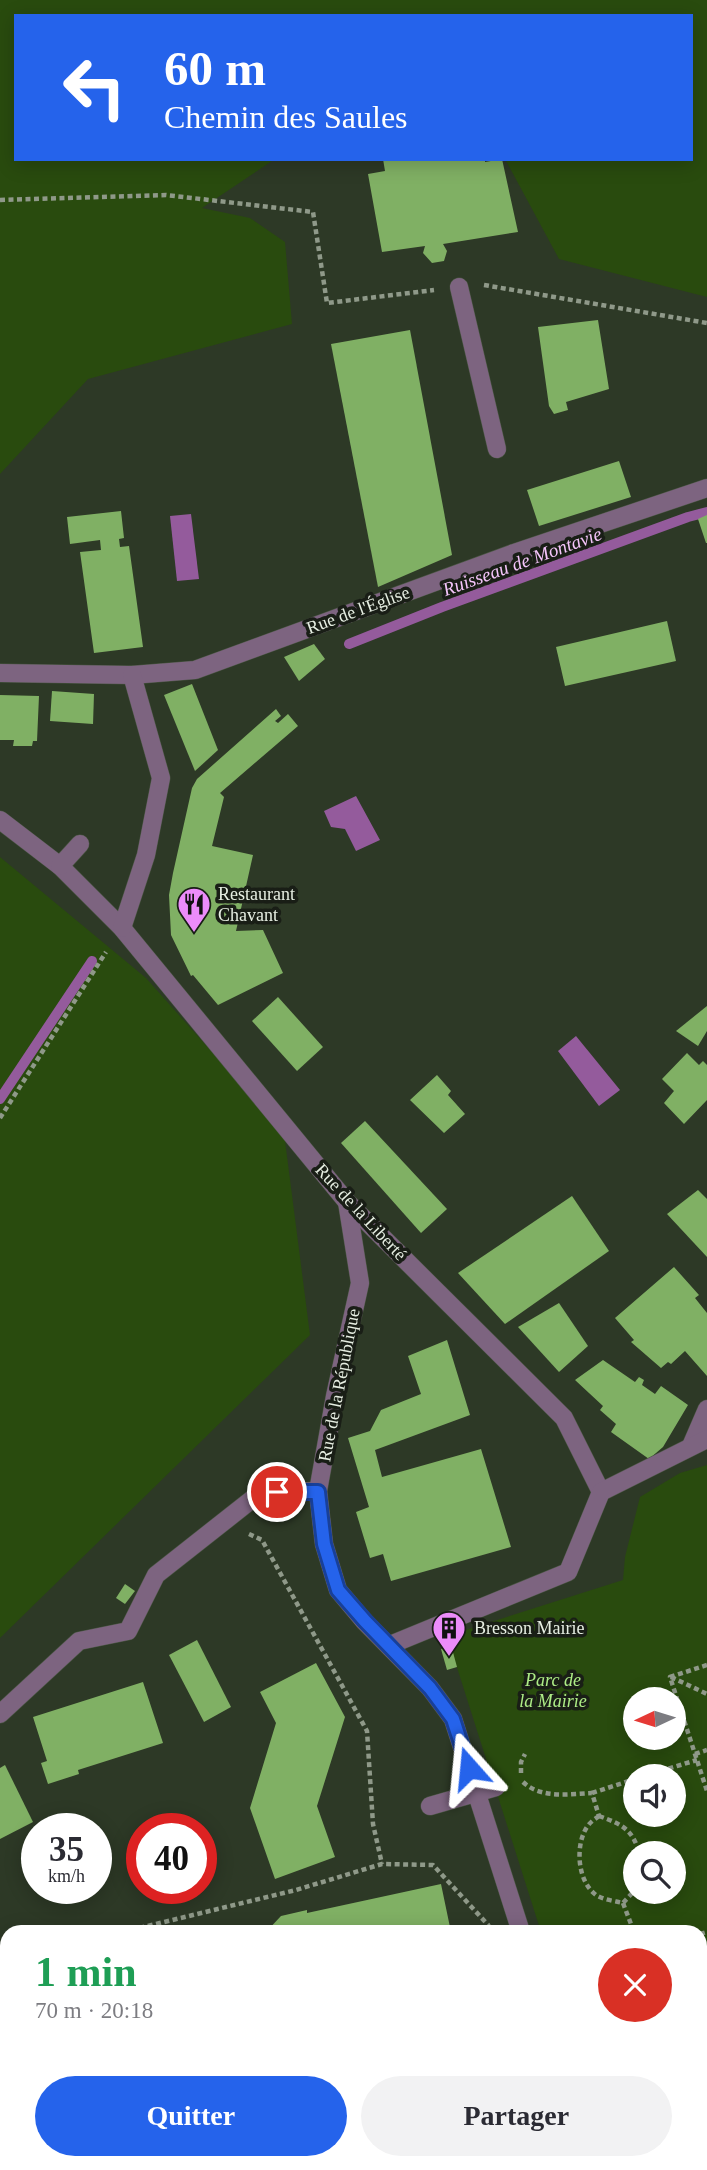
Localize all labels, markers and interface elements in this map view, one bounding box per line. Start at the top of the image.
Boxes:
text: 60 m [164,41,266,96]
icon: left [49,42,140,133]
text: Chemin des Saules [164,99,408,135]
water label: Ruisseau de Montavie [439,523,605,600]
street label: Rue de l'Église [303,581,412,638]
place label: Restaurant Chavant [218,884,295,925]
restaurant icon: Restaurant Chavant [175,885,213,934]
street label: Rue de la Liberté [311,1160,411,1264]
street label: Rue de la République [314,1307,364,1463]
pin [247,1462,307,1522]
icon: arrive [258,1473,296,1511]
building icon: Bresson Mairie [430,1609,468,1658]
place label: Bresson Mairie [474,1618,584,1638]
park label: Parc de la Mairie [519,1670,587,1711]
north arrow [623,1687,686,1750]
map controls [623,1687,686,1904]
position arrow [432,1731,506,1805]
button: sound [623,1764,686,1827]
speed limit sign: 40 [126,1813,217,1904]
text: 35 [49,1830,84,1869]
button: search [623,1841,686,1904]
text: km/h [48,1866,85,1886]
button: close [598,1948,672,2022]
text: 1 min [35,1949,137,1995]
text: 70 m · 20:18 [35,1998,153,2023]
button: Quitter [35,2076,347,2156]
button: Partager [361,2076,672,2156]

